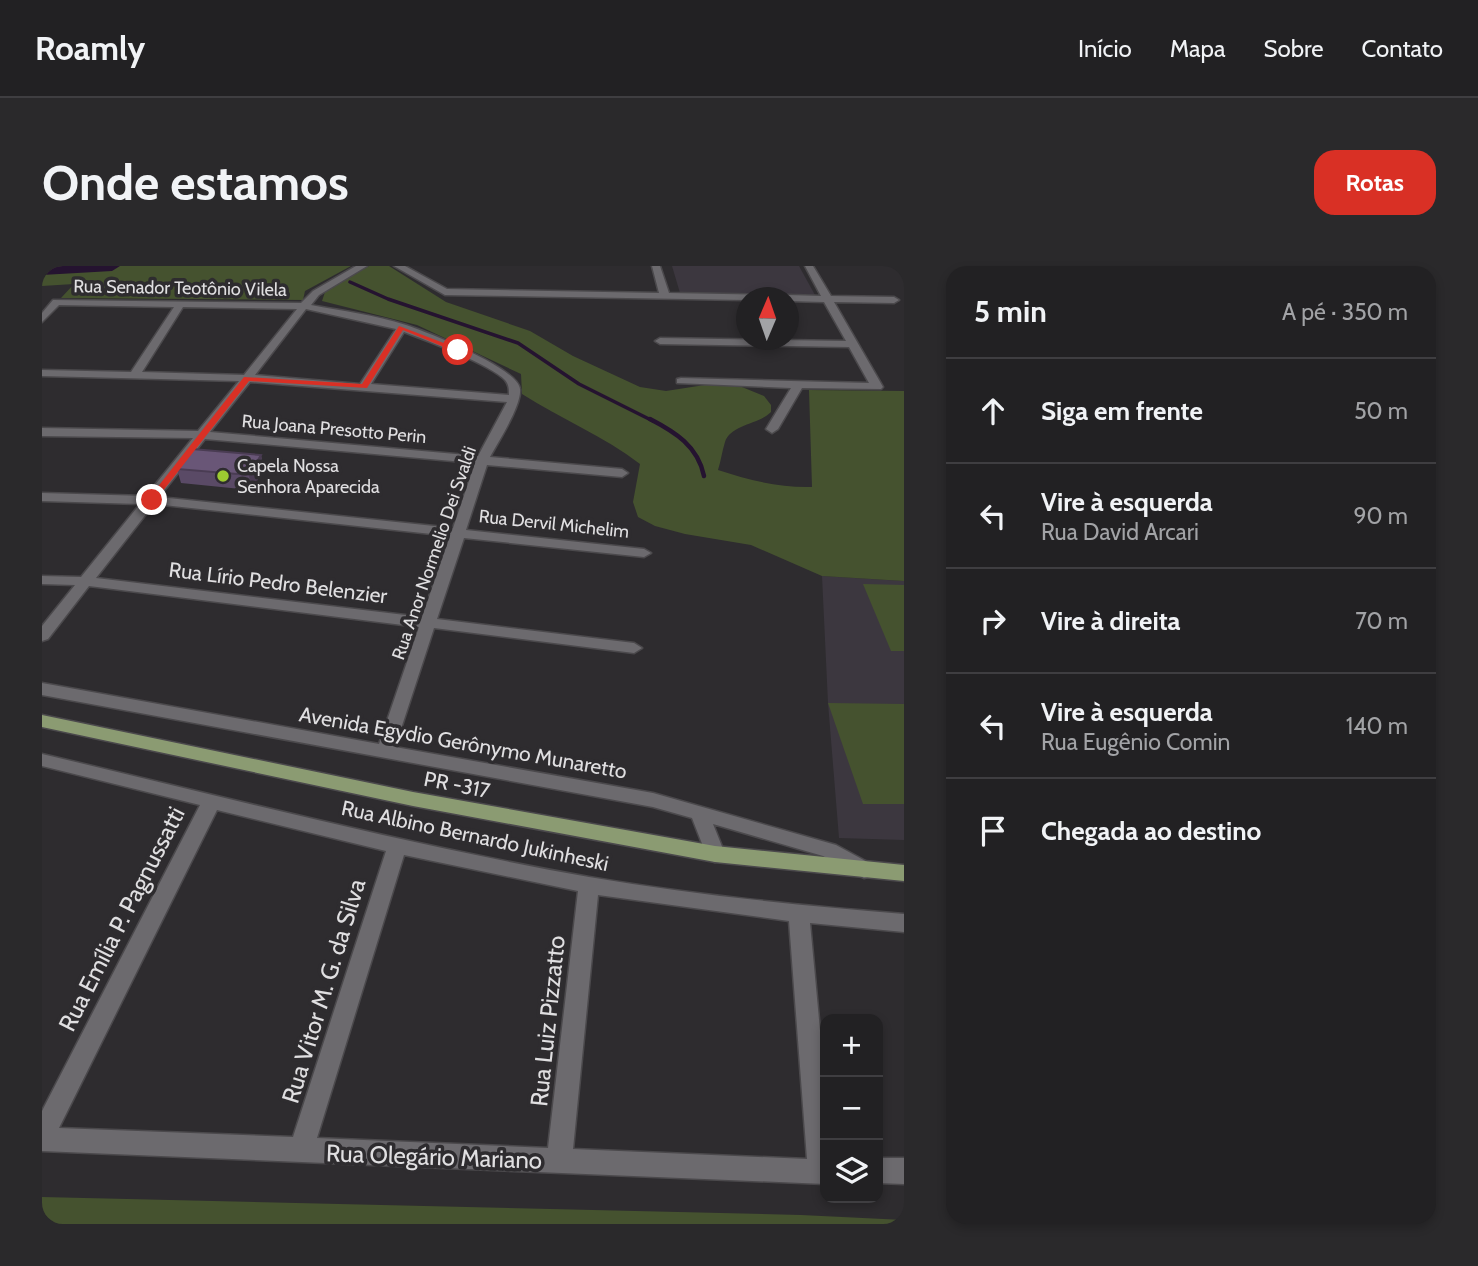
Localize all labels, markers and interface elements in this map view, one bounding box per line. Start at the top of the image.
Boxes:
text: Roamly [35,28,145,68]
text: Início [1078,34,1132,63]
text: Mapa [1170,34,1225,63]
text: Sobre [1263,34,1324,63]
text: Contato [1362,34,1443,63]
button: Rotas [1314,150,1436,215]
text: Onde estamos [42,153,349,212]
street label: Rua Senador Teotônio Vilela [73,275,287,301]
north arrow [736,287,799,350]
text: 5 min [974,293,1047,330]
text: A pé · 350 m [1282,298,1408,326]
route start [442,334,473,365]
icon: ahead [974,392,1012,430]
text: Siga em frente [1041,395,1203,427]
text: 50 m [1354,397,1408,425]
street label: Rua Joana Presotto Perin [241,410,427,448]
street label: Rua Anor Normelio Dei Svaldi [387,443,481,663]
place label: Capela Nossa Senhora Aparecida [237,455,380,498]
marker: Capela Nossa Senhora Aparecida [215,468,231,484]
route end [136,484,167,515]
text: Vire à esquerda [1041,486,1213,518]
icon: left [974,497,1012,535]
text: 90 m [1354,502,1408,530]
street label: Rua Dervil Michelim [478,505,630,543]
text: Rua David Arcari [1041,518,1199,546]
street label: Rua Lírio Pedro Belenzier [168,557,389,608]
icon: right [974,602,1012,640]
text: Vire à direita [1041,605,1181,637]
text: 70 m [1355,607,1408,635]
text: Vire à esquerda [1041,696,1213,728]
street label: Avenida Egydio Gerônymo Munaretto [297,701,629,784]
icon: left [974,707,1012,745]
text: 140 m [1346,712,1408,740]
text: Rua Eugênio Comin [1041,728,1230,756]
street label: PR -317 [422,766,493,803]
street label: Rua Albino Bernardo Jukinheski [339,795,611,876]
street label: Rua Emília P. Pagnussatti [52,802,191,1036]
icon: arrive [974,812,1012,850]
text: Chegada ao destino [1041,815,1261,847]
street label: Rua Vitor M. G. da Silva [276,875,372,1106]
street label: Rua Luiz Pizzatto [524,934,571,1108]
map controls [820,1014,883,1203]
button: + [820,1014,883,1077]
button: − [820,1077,883,1140]
street label: Rua Olegário Mariano [325,1138,543,1175]
button: layers [820,1140,883,1203]

